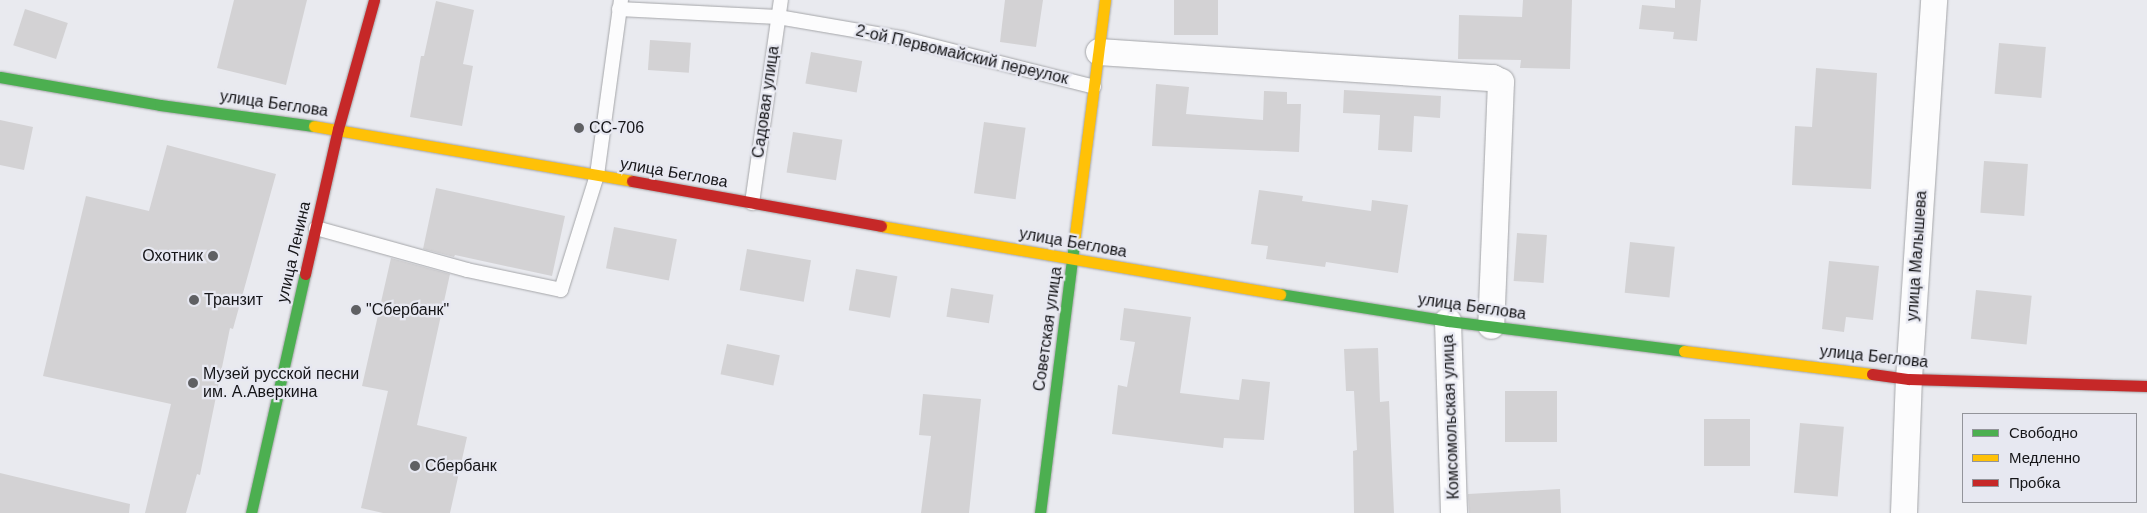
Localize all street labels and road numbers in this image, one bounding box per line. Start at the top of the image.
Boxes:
street label: 2-ой Первомайский переулок [854,21,1070,89]
street label: Садовая улица [749,45,783,159]
street label: улица Беглова [219,87,329,121]
street label: улица Беглова [619,154,729,192]
street label: улица Малышева [1903,190,1931,322]
street label: улица Ленина [273,199,315,305]
street label: улица Беглова [1018,224,1128,262]
street label: Советская улица [1030,265,1066,393]
street label: улица Беглова [1417,290,1527,324]
street label: Комсомольская улица [1439,334,1463,500]
street label: улица Беглова [1819,342,1929,372]

